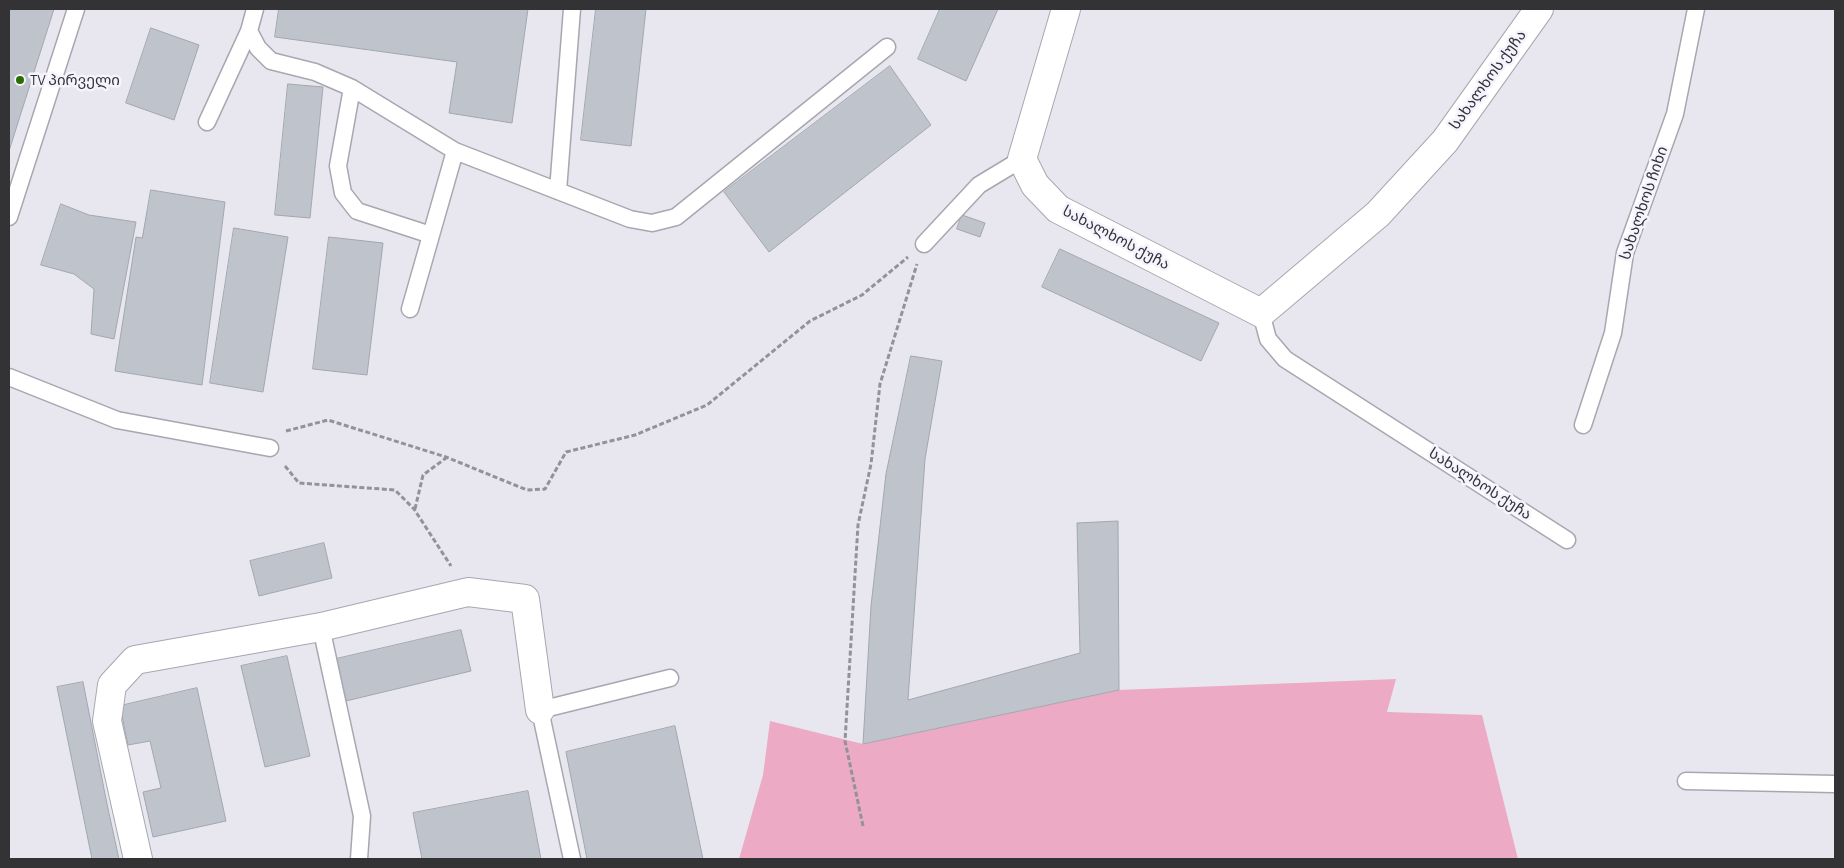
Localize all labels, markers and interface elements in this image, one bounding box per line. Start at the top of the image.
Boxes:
street label: სახალხოს ქუჩა [1446,27,1530,133]
place label: TV პირველი [30,71,120,89]
marker: TV პირველი [14,74,26,86]
street label: სახალხოს ჩიხი [1616,144,1672,262]
street label: სახალხოს ქუჩა [1059,202,1173,274]
street label: სახალხოს ქუჩა [1425,444,1535,524]

